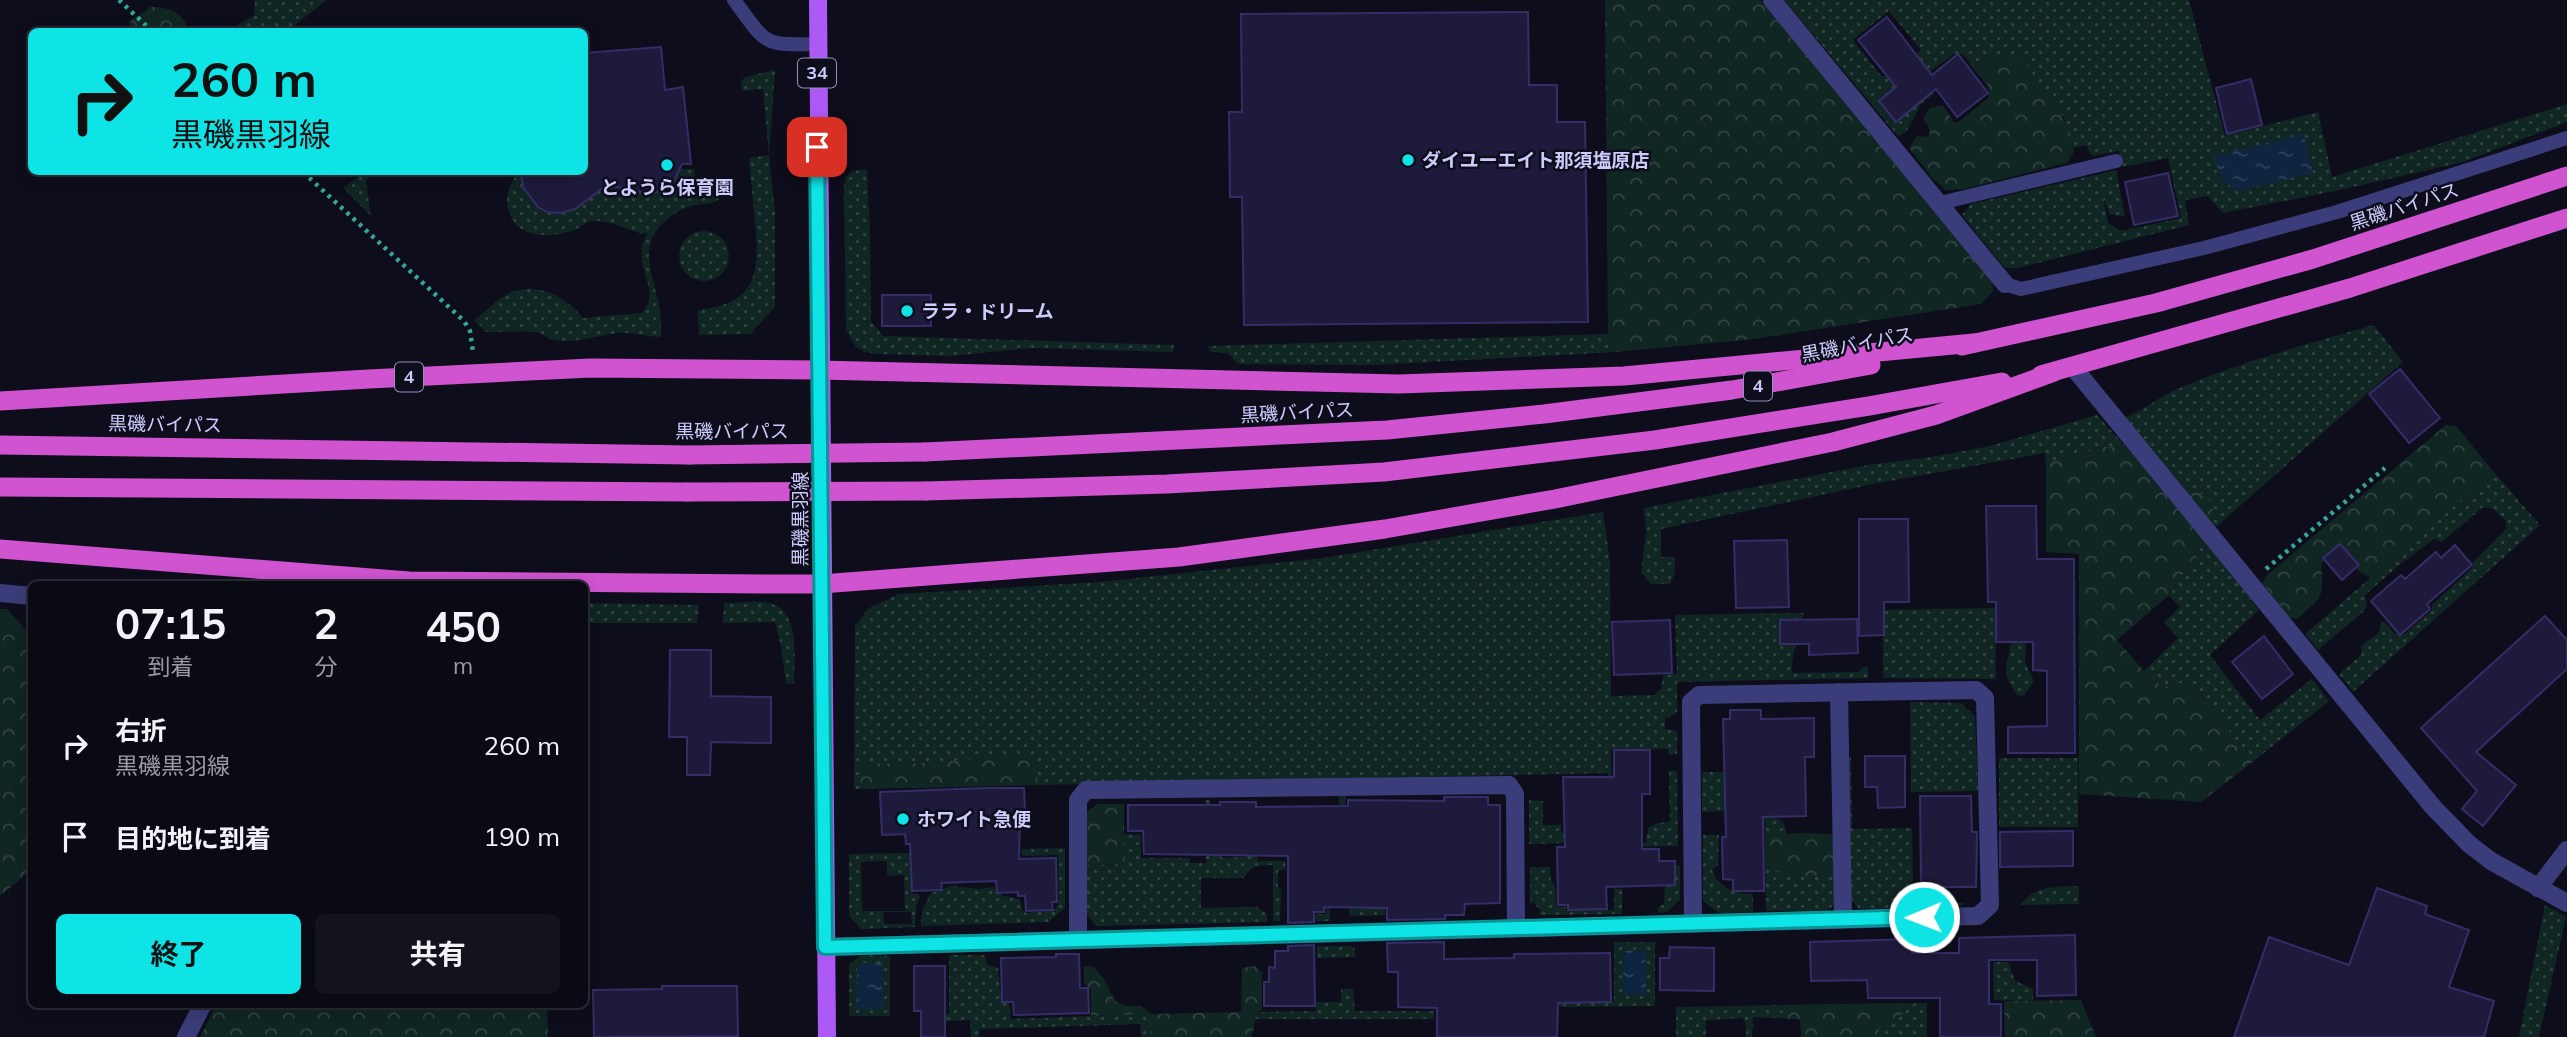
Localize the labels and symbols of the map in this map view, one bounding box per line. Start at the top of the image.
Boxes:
road number: 34 [798,58,836,88]
pin [787,117,847,177]
place label: ダイユーエイト那須塩原店 [1422,148,1650,172]
marker: ダイユーエイト那須塩原店 [1400,152,1416,168]
marker: とようら保育園 [659,157,675,173]
place label: とようら保育園 [600,175,734,199]
street label: 黒磯バイパス [2346,177,2462,235]
place label: ララ・ドリーム [921,299,1053,323]
marker: ララ・ドリーム [899,303,915,319]
street label: 黒磯バイパス [1799,321,1915,367]
road number: 4 [395,362,423,391]
road number: 4 [1744,372,1772,400]
street label: 黒磯バイパス [1240,397,1354,427]
street label: 黒磯バイパス [108,411,222,437]
street label: 黒磯バイパス [675,419,789,443]
street label: 黒磯黒羽線 [788,471,812,567]
place label: ホワイト急便 [917,807,1031,831]
marker: ホワイト急便 [895,811,911,827]
position arrow [1887,880,1961,954]

